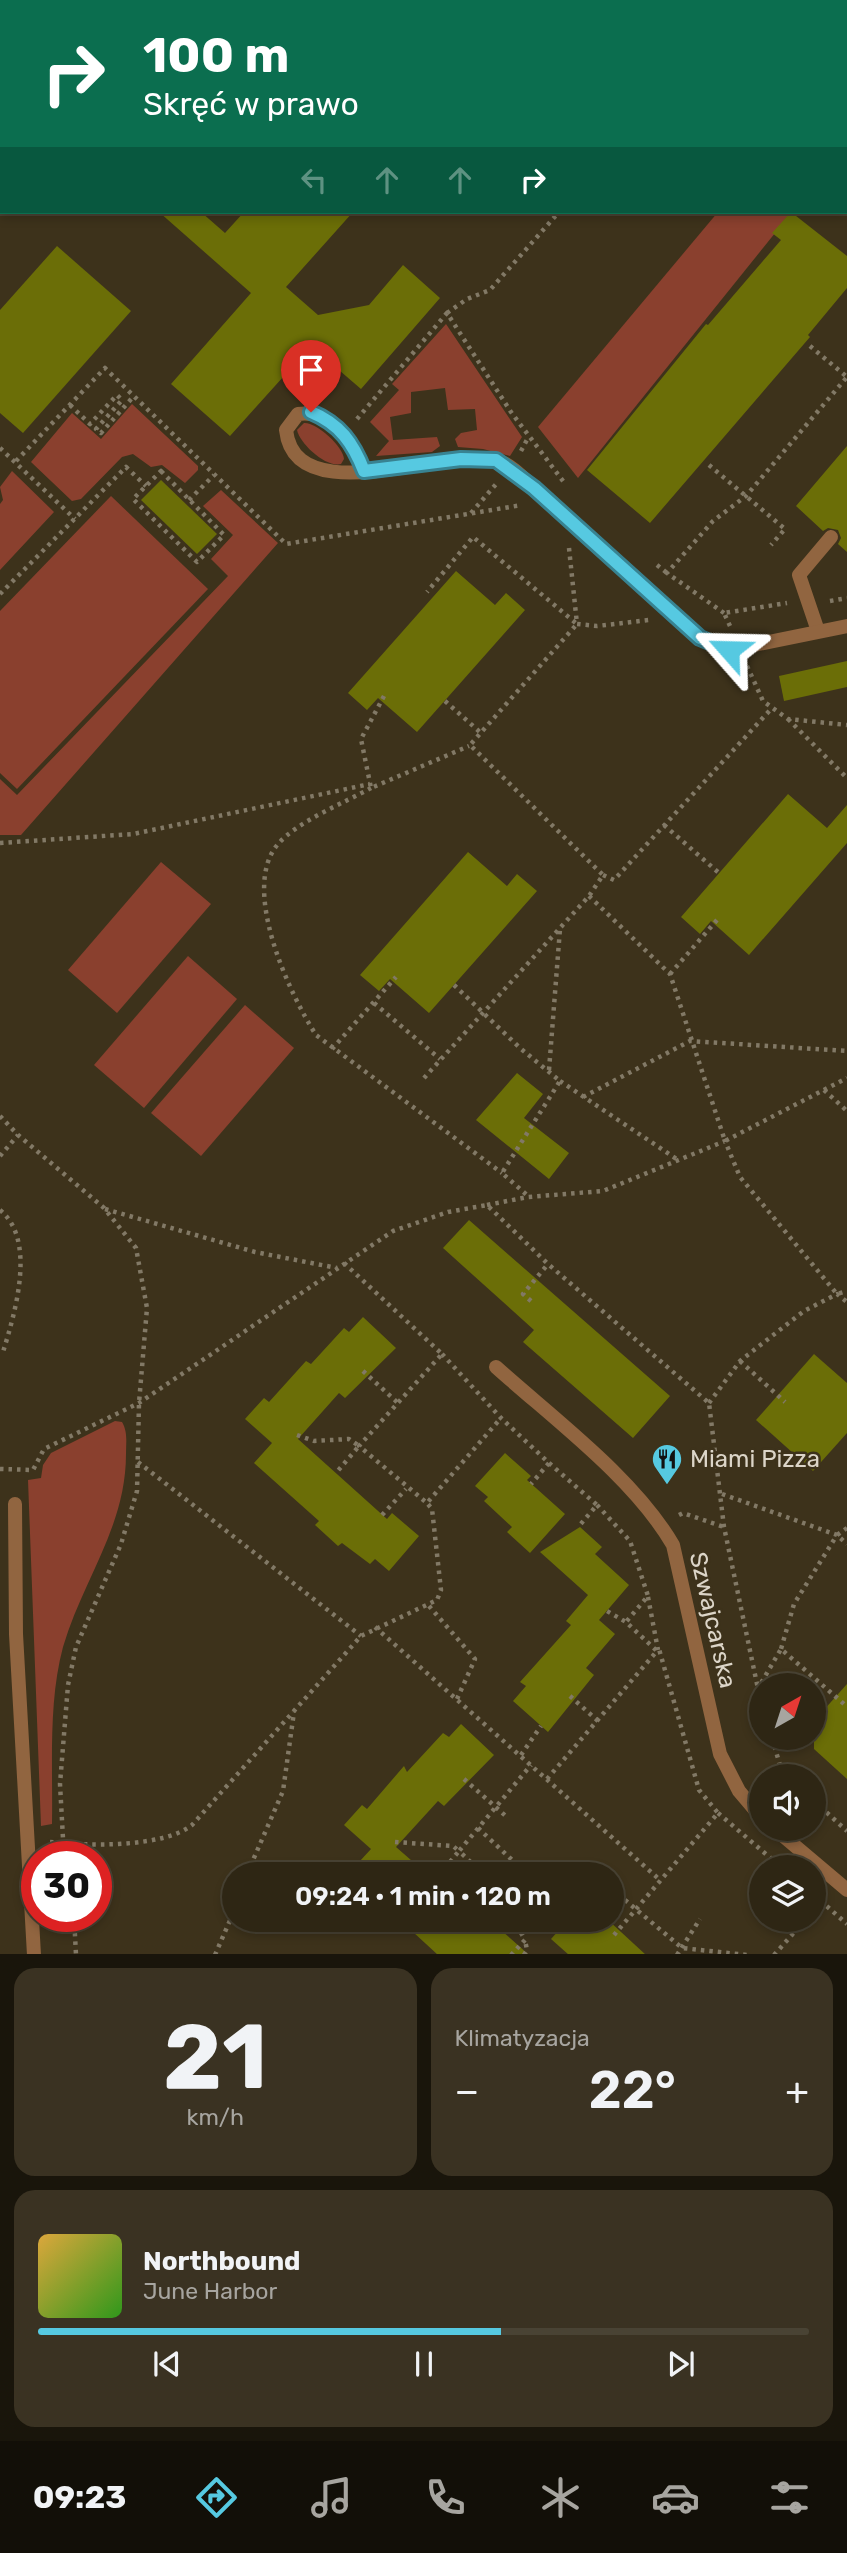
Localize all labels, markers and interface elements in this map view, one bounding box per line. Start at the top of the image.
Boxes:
text: 100 m [143,26,289,84]
icon: right [28,28,119,119]
text: Skręć w prawo [143,85,359,123]
icon: left [295,161,333,199]
icon: ahead [368,161,406,199]
icon: ahead [441,161,479,199]
icon: right [514,161,552,199]
pin [281,340,341,412]
icon: arrive [292,351,330,389]
position arrow [692,613,766,687]
restaurant icon: Miami Pizza [650,1442,684,1486]
place label: Miami Pizza [690,1445,820,1473]
street label: Szwajcarska [684,1549,742,1691]
north arrow [749,1673,826,1750]
map controls [749,1673,826,1932]
button: sound [749,1764,826,1841]
speed limit sign: 30 [21,1841,112,1932]
button: layers [749,1855,826,1932]
text: 09:24 · 1 min · 120 m [295,1881,551,1912]
text: 21 [163,2003,267,2111]
text: Klimatyzacja [455,2024,590,2052]
text: 22° [589,2059,676,2121]
text: − [455,2068,479,2114]
text: + [785,2068,809,2114]
text: km/h [187,2103,244,2131]
text: Northbound [143,2246,301,2277]
text: June Harbor [143,2277,277,2305]
icon: previous [148,2345,186,2383]
icon: pause [405,2345,443,2383]
icon: next [662,2345,700,2383]
icon: directions [192,2473,241,2522]
icon: music [307,2473,356,2522]
icon: phone [421,2473,470,2522]
icon: climate [536,2473,585,2522]
icon: car [651,2473,700,2522]
icon: filters [765,2473,814,2522]
text: 09:23 [33,2478,126,2516]

